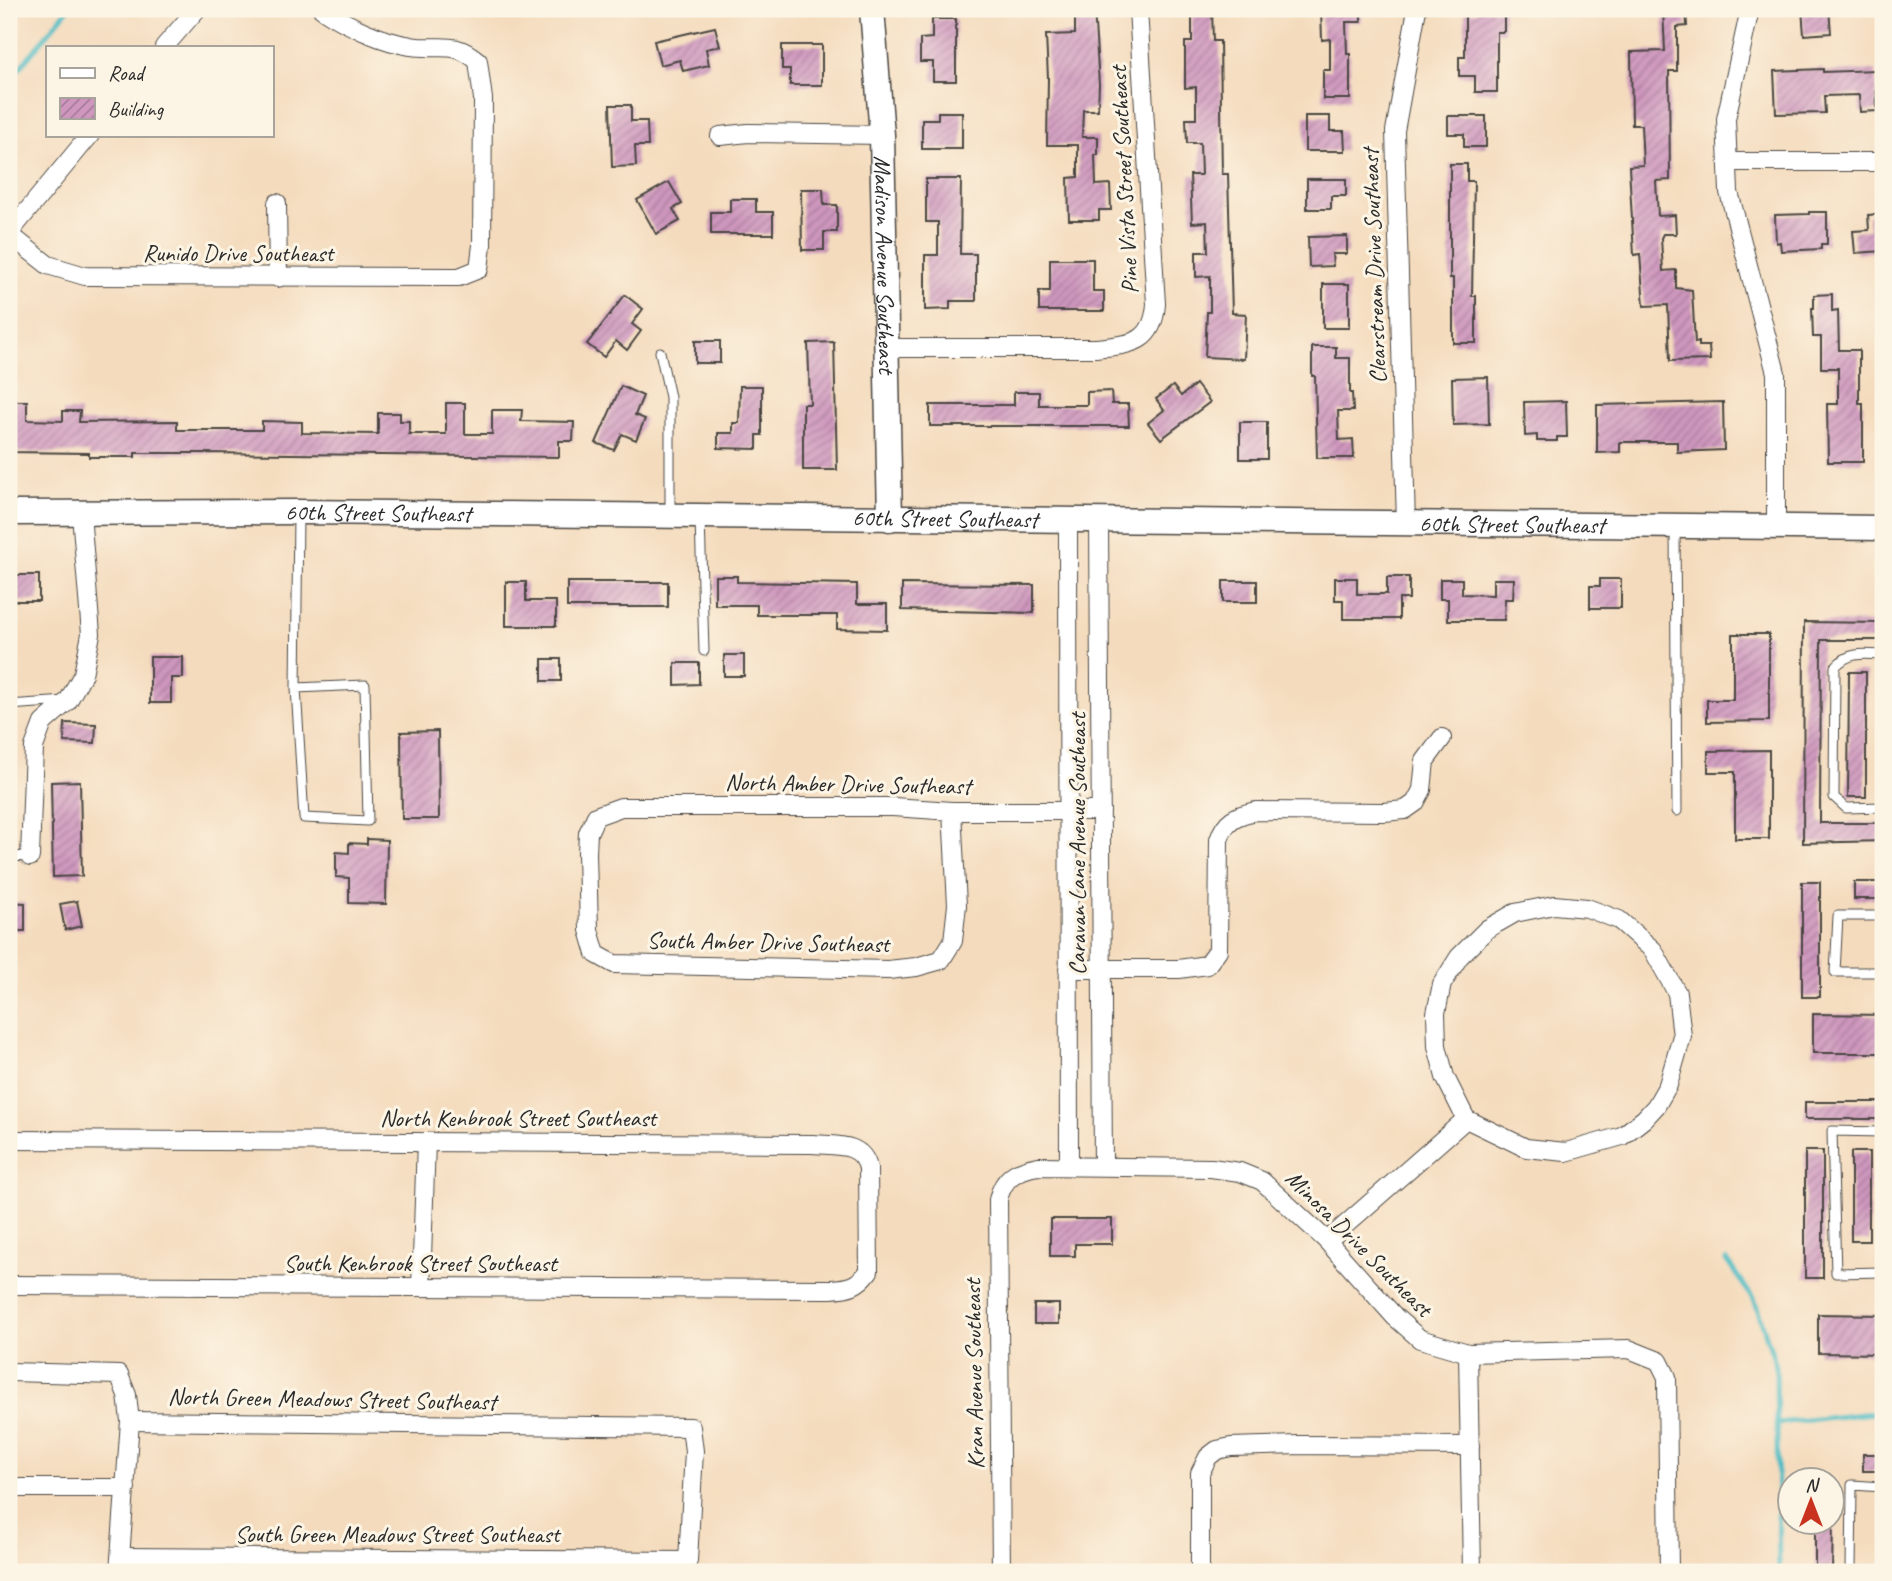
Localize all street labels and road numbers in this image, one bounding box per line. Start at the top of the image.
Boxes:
street label: Pine Vista Street Southeast [1103,63,1145,295]
street label: Clearstream Drive Southeast [1355,145,1393,384]
street label: Madison Avenue Southeast [867,155,902,376]
street label: Runido Drive Southeast [143,238,335,268]
street label: 60th Street Southeast [285,497,474,529]
street label: 60th Street Southeast [852,503,1041,534]
street label: 60th Street Southeast [1419,508,1608,540]
street label: Caravan Lane Avenue Southeast [1062,711,1092,975]
street label: North Amber Drive Southeast [725,767,974,801]
street label: South Amber Drive Southeast [647,925,892,959]
street label: North Kenbrook Street Southeast [380,1103,658,1133]
street label: Minosa Drive Southeast [1279,1163,1440,1324]
street label: South Kenbrook Street Southeast [283,1248,559,1278]
street label: Kran Avenue Southeast [957,1277,991,1469]
street label: North Green Meadows Street Southeast [168,1381,499,1417]
street label: South Green Meadows Street Southeast [235,1519,561,1549]

